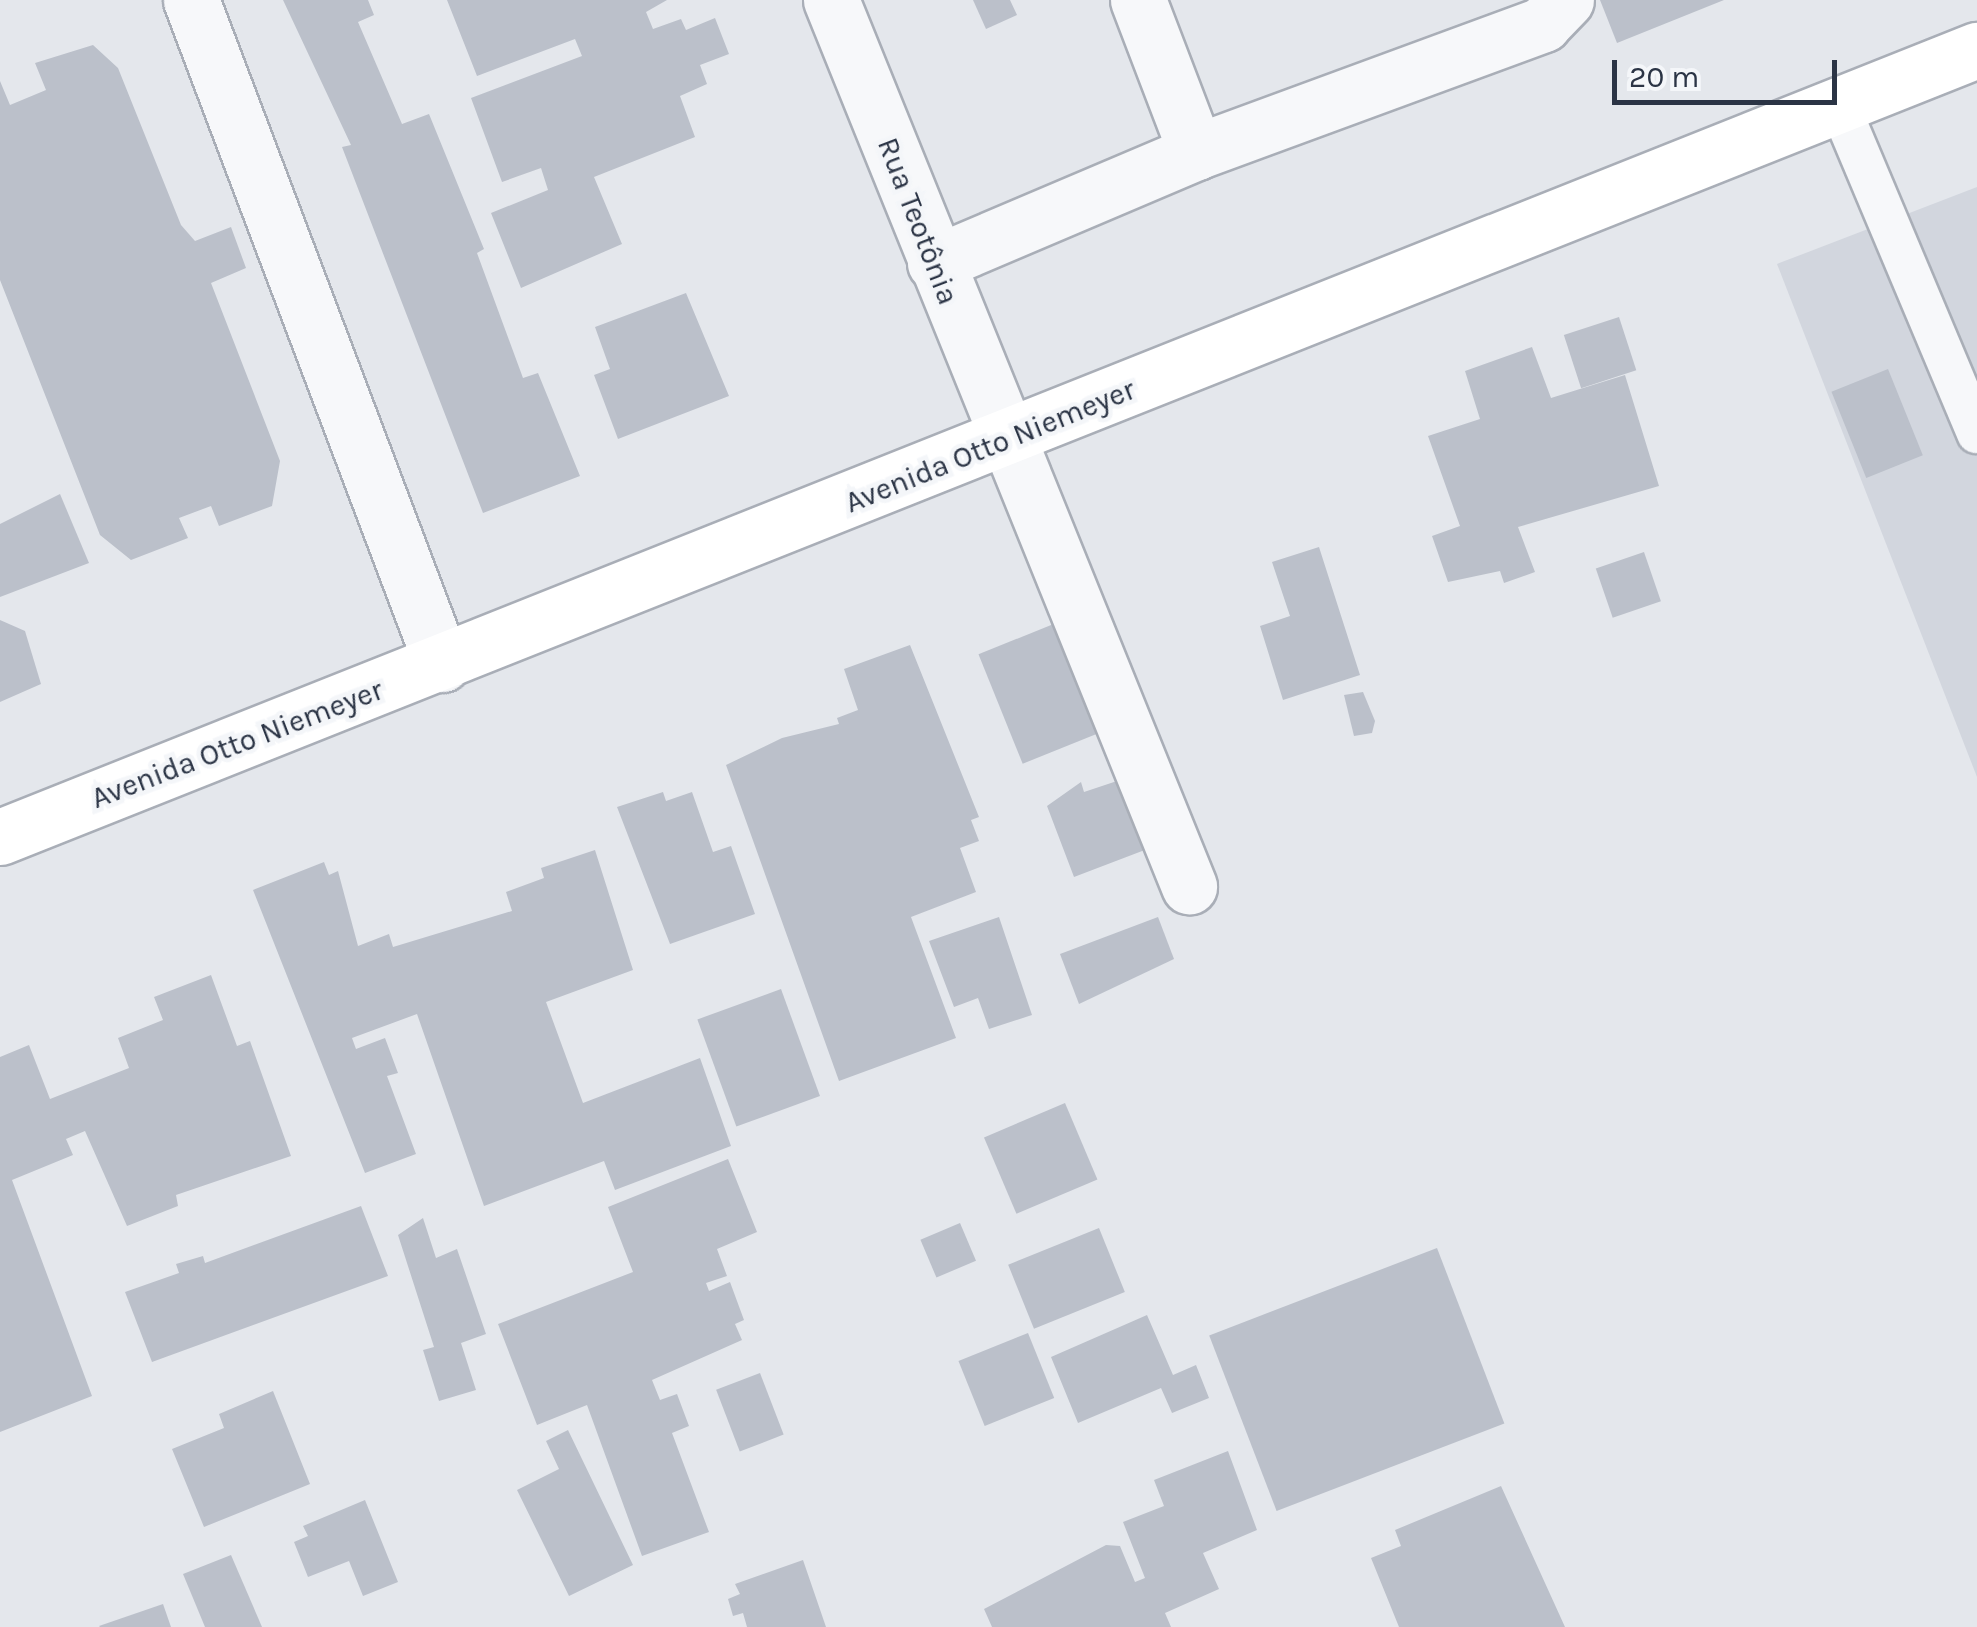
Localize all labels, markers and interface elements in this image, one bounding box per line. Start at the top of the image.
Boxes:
scale bar [1617,40,1842,102]
text: 20 m [1629,59,1699,95]
street label: Rua Teotônia [870,132,966,310]
street label: Avenida Otto Niemeyer [840,371,1140,521]
street label: Avenida Otto Niemeyer [86,672,388,816]

